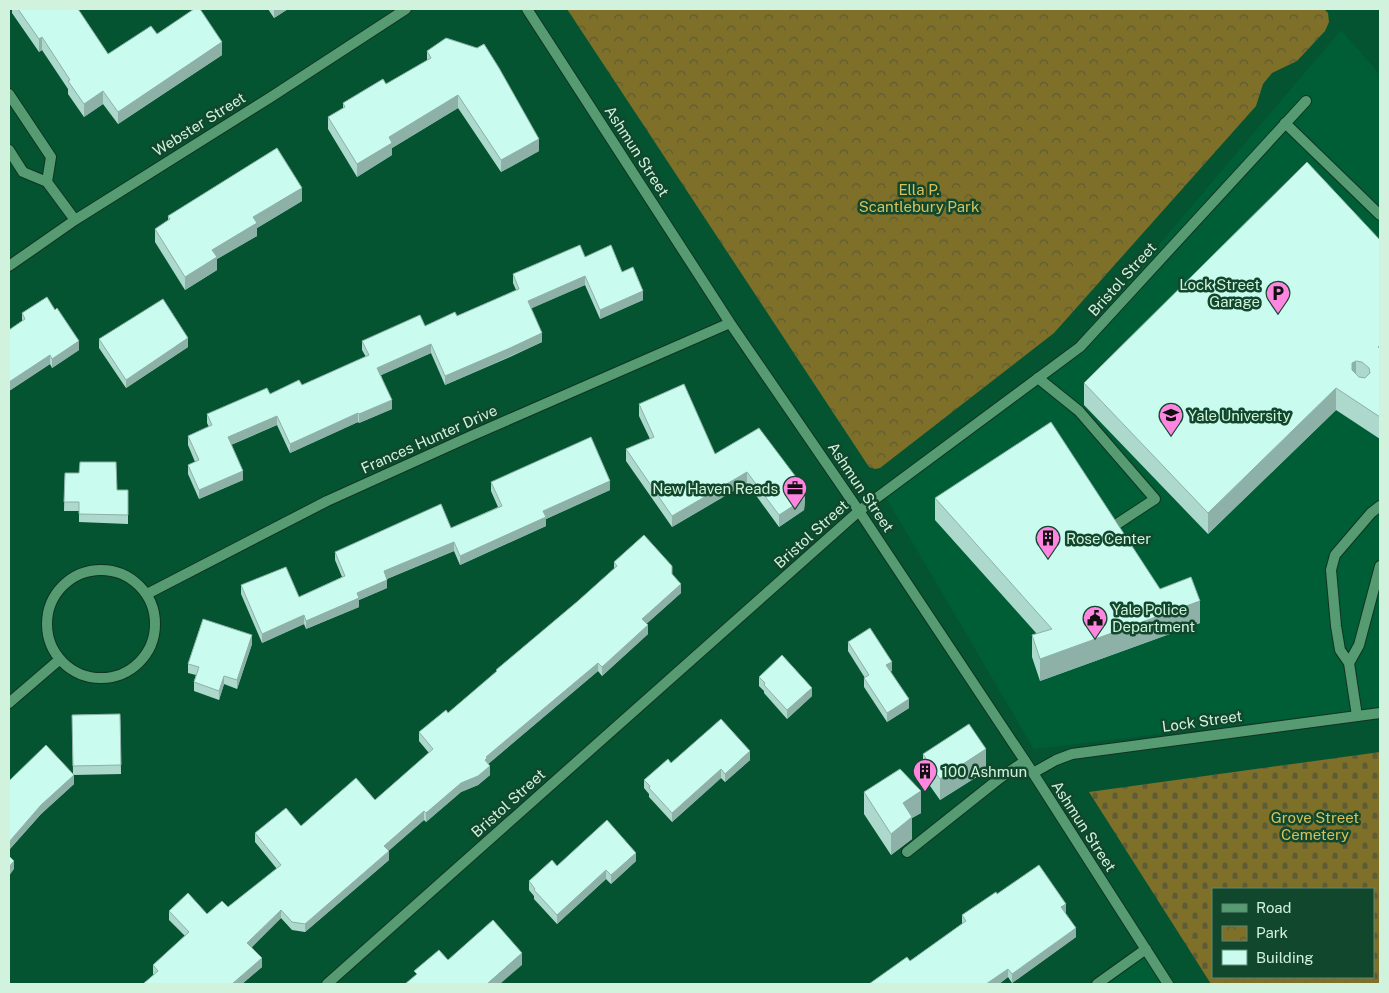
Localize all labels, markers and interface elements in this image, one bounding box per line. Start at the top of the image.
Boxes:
street label: Webster Street [150,89,249,159]
street label: Ashmun Street [601,103,673,200]
park label: Ella P. Scantlebury Park [859,181,979,215]
street label: Bristol Street [1085,239,1160,319]
place label: Lock Street Garage [1179,276,1260,310]
parking icon: Lock Street Garage [1265,280,1291,314]
street label: Frances Hunter Drive [358,401,500,477]
school or university icon: Yale University [1158,402,1184,436]
place label: Yale University [1188,407,1290,424]
street label: Ashmun Street [825,439,897,535]
office icon: New Haven Reads [782,475,808,509]
place label: New Haven Reads [652,480,778,497]
street label: Bristol Street [771,496,851,571]
building icon: Rose Center [1035,525,1061,559]
place label: Rose Center [1066,530,1151,547]
place label: Yale Police Department [1112,601,1195,635]
public building icon: Yale Police Department [1082,605,1108,639]
street label: Lock Street [1161,707,1243,735]
building icon: 100 Ashmun [912,758,938,792]
place label: 100 Ashmun [942,763,1027,780]
street label: Bristol Street [468,765,548,840]
street label: Ashmun Street [1048,778,1120,875]
park label: Grove Street Cemetery [1271,809,1359,843]
legend [1212,888,1374,978]
text: Road [1256,899,1292,916]
text: Park [1256,924,1288,941]
text: Building [1256,949,1314,966]

